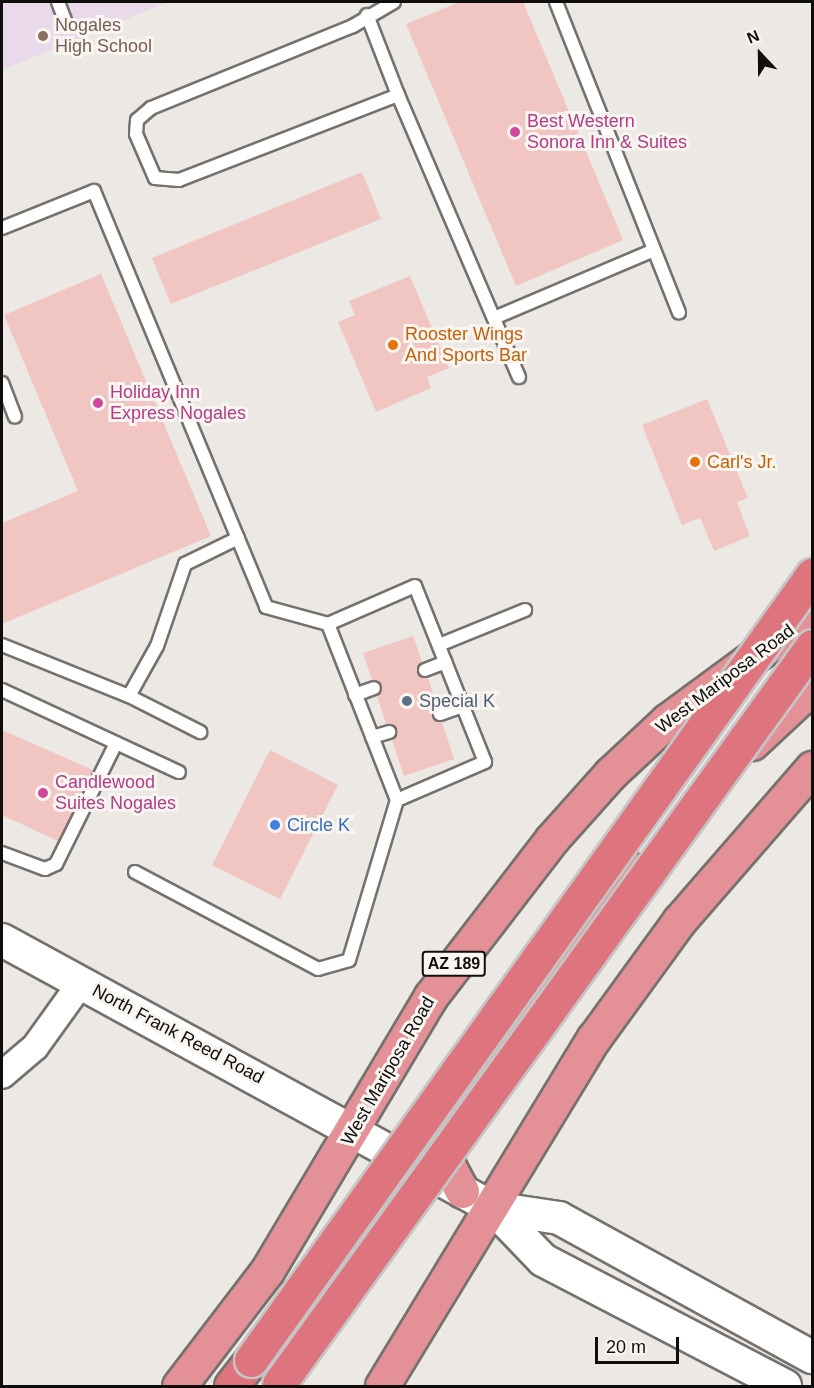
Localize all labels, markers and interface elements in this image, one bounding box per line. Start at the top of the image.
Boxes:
place label: Nogales High School [55,15,152,57]
north arrow [730,24,790,84]
text: N [745,27,762,47]
marker: Nogales High School [36,29,50,43]
place label: Best Western Sonora Inn & Suites [527,111,687,154]
marker: Best Western Sonora Inn & Suites [508,125,522,139]
place label: Rooster Wings And Sports Bar [405,324,527,366]
marker: Rooster Wings And Sports Bar [386,338,400,352]
place label: Holiday Inn Express Nogales [110,382,246,424]
marker: Holiday Inn Express Nogales [91,396,105,410]
place label: Carl's Jr. [707,451,776,473]
marker: Carl's Jr. [688,455,702,469]
street label: West Mariposa Road [652,620,798,738]
place label: Special K [419,690,495,712]
marker: Special K [400,694,414,708]
place label: Candlewood Suites Nogales [55,772,176,814]
marker: Candlewood Suites Nogales [36,786,50,800]
place label: Circle K [287,814,350,836]
marker: Circle K [268,818,282,832]
road number: AZ 189 [421,951,487,977]
street label: North Frank Reed Road [89,980,267,1088]
street label: West Mariposa Road [337,993,439,1149]
scale bar [598,1325,682,1363]
text: 20 m [606,1337,646,1357]

